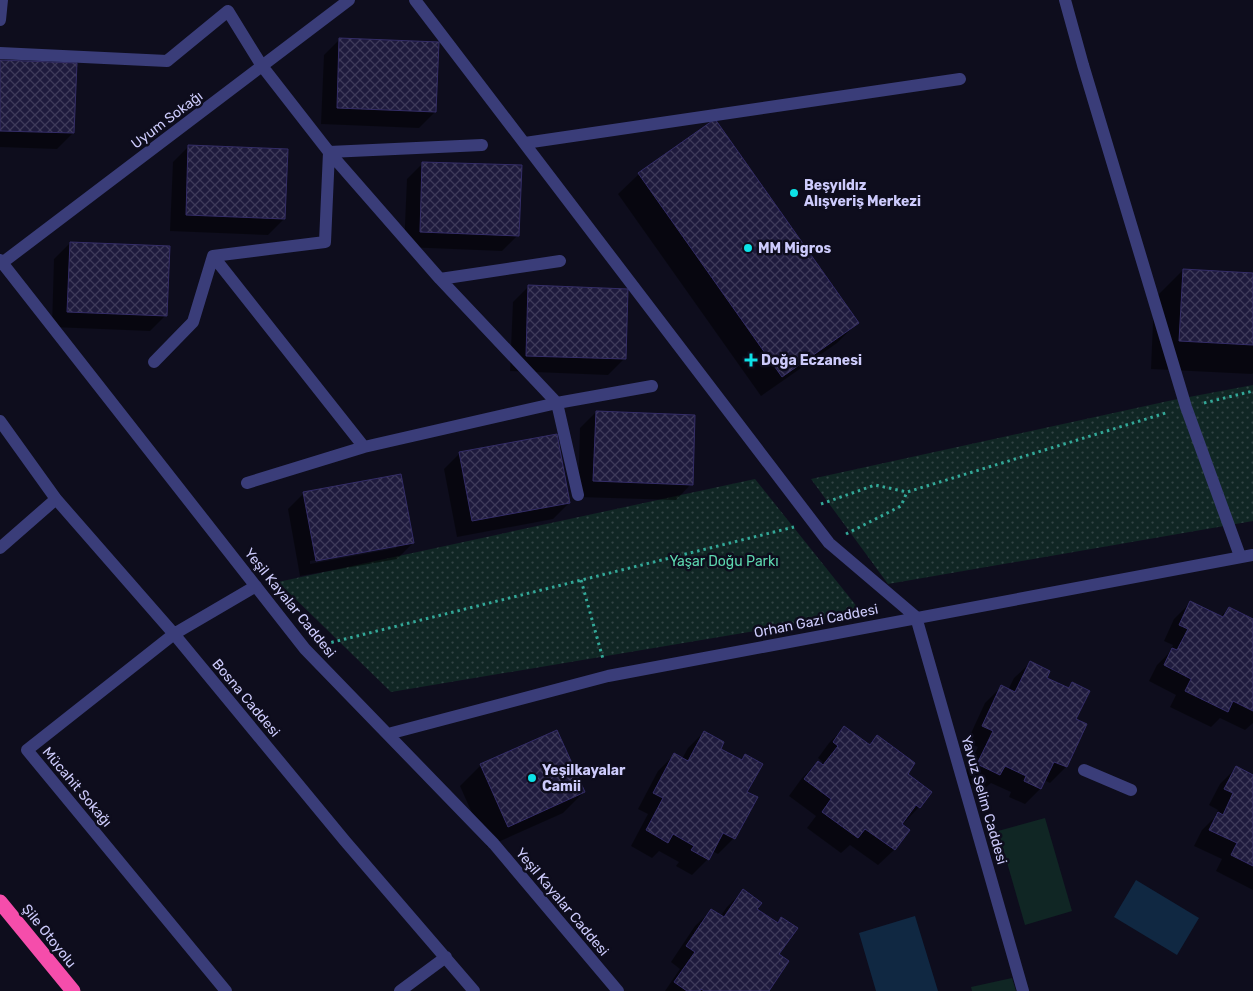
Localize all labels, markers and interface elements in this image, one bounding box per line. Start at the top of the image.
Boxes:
street label: Uyum Sokağı [128,88,206,152]
place label: Beşyıldız Alışveriş Merkezi [804,177,921,210]
marker: Beşyıldız Alışveriş Merkezi [788,187,800,199]
place label: MM Migros [758,240,831,257]
marker: MM Migros [742,242,754,254]
place label: Doğa Eczanesi [761,352,862,369]
marker: Doğa Eczanesi [745,354,757,366]
street label: Yeşil Kayalar Caddesi [241,545,339,661]
park label: Yaşar Doğu Parkı [669,553,779,570]
street label: Orhan Gazi Caddesi [752,601,880,641]
street label: Bosna Caddesi [209,656,283,740]
street label: Yavuz Selim Caddesi [957,734,1011,866]
street label: Mücahit Sokağı [39,744,115,830]
place label: Yeşilkayalar Camii [542,762,626,795]
marker: Yeşilkayalar Camii [526,772,538,784]
street label: Yeşil Kayalar Caddesi [512,845,612,959]
street label: Şile Otoyolu [18,901,80,971]

